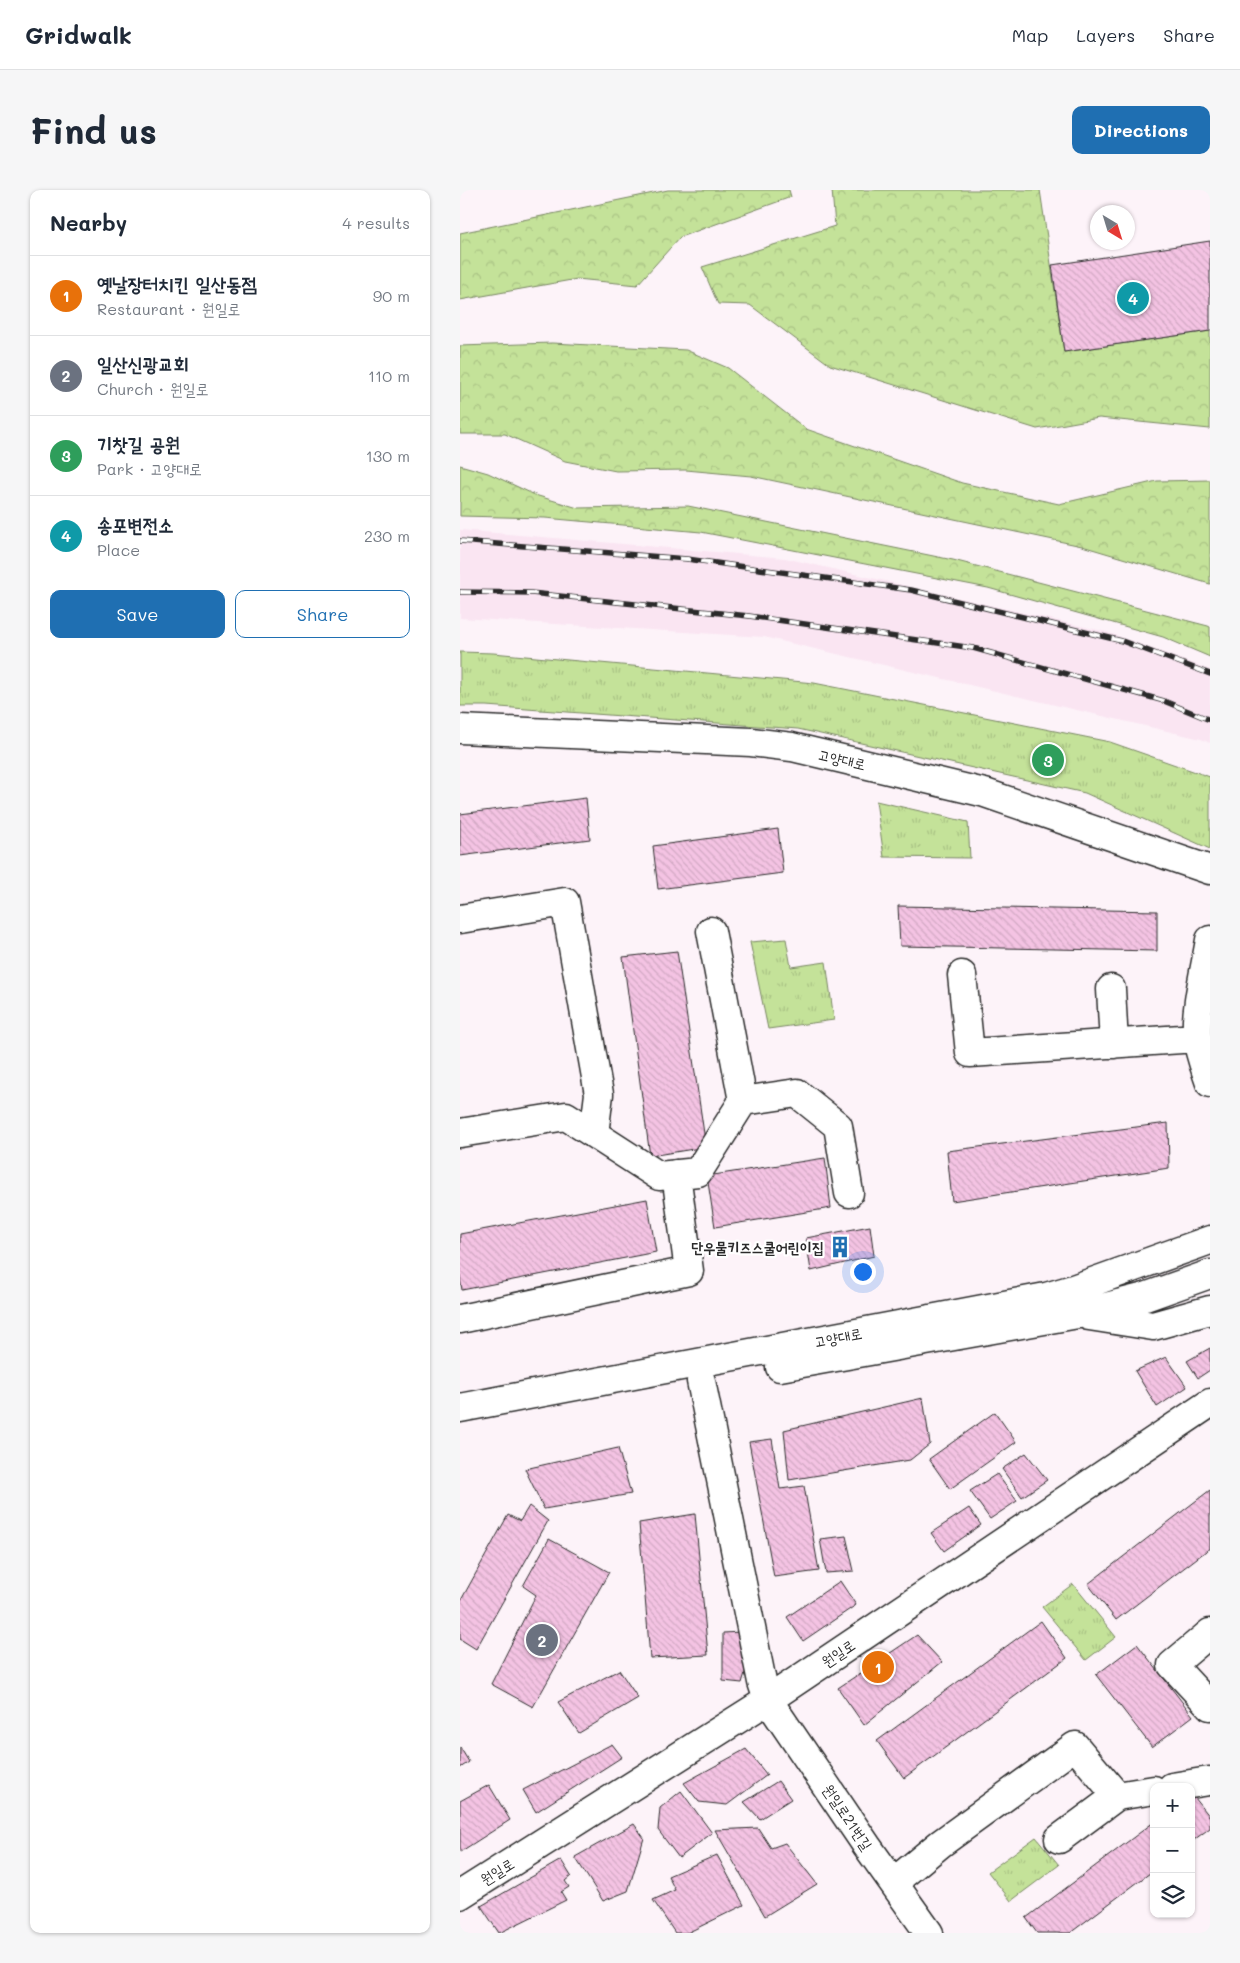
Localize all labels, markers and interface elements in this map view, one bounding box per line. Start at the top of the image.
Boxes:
text: Gridwalk [25,19,132,50]
text: Map [1012,23,1048,47]
text: Layers [1076,23,1135,47]
text: Share [1163,23,1215,47]
button: Directions [1072,106,1210,154]
text: Find us [30,107,157,153]
north arrow [1090,205,1135,250]
text: Nearby [50,209,127,236]
text: 4 results [342,212,410,233]
text: 옛날장터치킨 일산동점 [97,271,257,296]
pin: 4 [1117,279,1149,317]
text: 1 [62,285,70,306]
text: 90 m [373,285,410,306]
text: Restaurant · 원일로 [97,298,240,319]
text: 일산신광교회 [97,351,189,376]
text: 2 [62,365,70,386]
text: 110 m [368,365,410,386]
text: Church · 원일로 [97,378,209,399]
text: 기찻길 공원 [97,431,180,456]
text: 3 [61,445,71,466]
text: 130 m [366,445,410,466]
text: Park · 고양대로 [97,458,202,479]
text: 송포변전소 [97,512,173,537]
text: 4 [61,525,71,546]
text: 230 m [364,525,410,546]
text: Place [97,539,140,560]
button: Save [50,590,225,638]
button: Share [235,590,410,638]
pin: 3 [1032,741,1064,779]
street label: 고양대로 [816,744,868,774]
building icon: 단우물키즈스쿨어린이집 [827,1234,853,1260]
place label: 단우물키즈스쿨어린이집 [691,1237,824,1257]
your location [850,1259,876,1285]
street label: 고양대로 [812,1323,864,1351]
pin: 2 [526,1621,558,1659]
street label: 원일로 [817,1635,859,1671]
pin: 1 [862,1648,894,1686]
street label: 원일로21번길 [819,1780,877,1854]
map controls [1150,1783,1195,1918]
button: + [1150,1783,1195,1828]
button: − [1150,1828,1195,1873]
street label: 원일로 [476,1853,518,1889]
button: layers [1150,1873,1195,1918]

